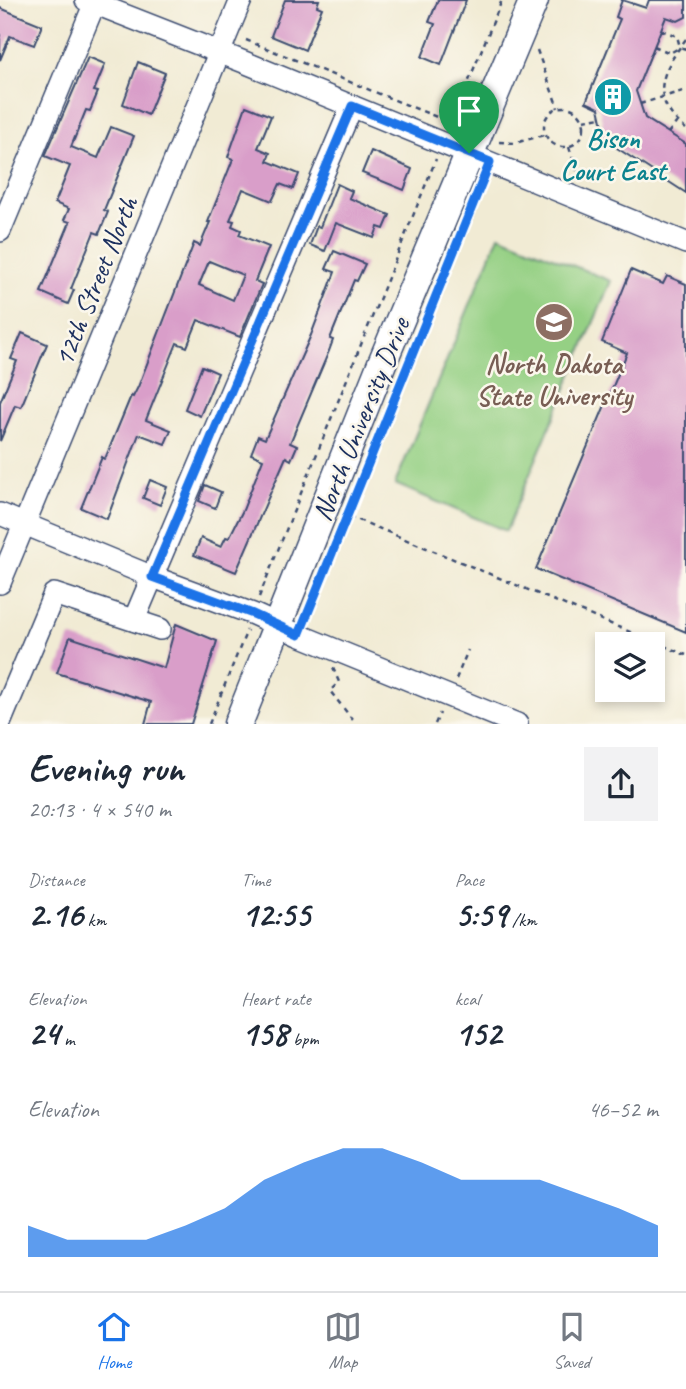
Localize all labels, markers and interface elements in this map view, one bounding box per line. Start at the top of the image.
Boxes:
building icon: Bison Court East [592,76,634,118]
pin [439,81,499,153]
icon: arrive [450,92,488,130]
place label: Bison Court East [560,121,669,188]
street label: 12th Street North [46,190,146,371]
school or university icon: North Dakota State University [533,301,575,343]
street label: North University Drive [304,311,418,526]
place label: North Dakota State University [476,346,635,414]
map controls [595,632,665,702]
button: layers [595,632,665,702]
text: Evening run [28,745,184,792]
button: share [584,747,658,821]
text: 20:13 · 4 × 540 m [28,795,171,824]
text: Distance [28,868,85,892]
text: Time [241,868,270,892]
text: Pace [455,868,484,892]
text: 2.16 [28,892,83,937]
text: 12:55 [241,892,310,937]
text: 5:59 [455,892,507,937]
text: km [83,908,106,932]
text: /km [507,908,537,932]
text: Elevation [28,987,86,1011]
text: Heart rate [241,987,311,1011]
text: kcal [455,987,480,1011]
text: 24 [28,1011,60,1056]
text: 158 [241,1011,288,1056]
text: 152 [455,1011,501,1056]
text: m [60,1027,75,1051]
text: bpm [288,1027,319,1051]
text: Elevation [28,1095,99,1124]
text: 46–52 m [588,1095,658,1124]
tab: Home [95,1308,133,1374]
tab: Map [324,1308,362,1374]
tab: Saved [553,1308,591,1374]

